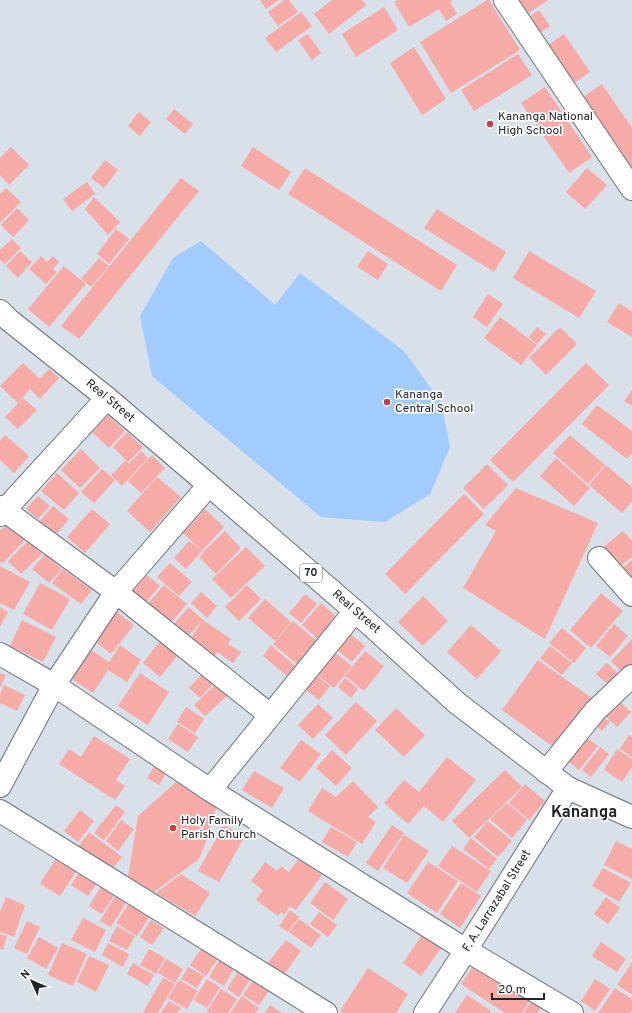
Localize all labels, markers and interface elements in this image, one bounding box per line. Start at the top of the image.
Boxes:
place label: Kananga National High School [498,109,593,139]
marker: Kananga National High School [485,119,495,129]
street label: Real Street [82,376,138,426]
place label: Kananga Central School [395,387,473,417]
marker: Kananga Central School [382,397,392,407]
road number: 70 [300,564,322,582]
street label: Real Street [328,586,384,638]
district label: Kananga [551,803,617,823]
place label: Holy Family Parish Church [181,813,256,843]
marker: Holy Family Parish Church [168,823,178,833]
street label: F. A. Larrazabal Street [459,847,535,955]
north arrow [12,961,52,1001]
text: N [18,967,33,982]
scale bar [492,975,544,1001]
text: 20 m [498,982,526,998]

